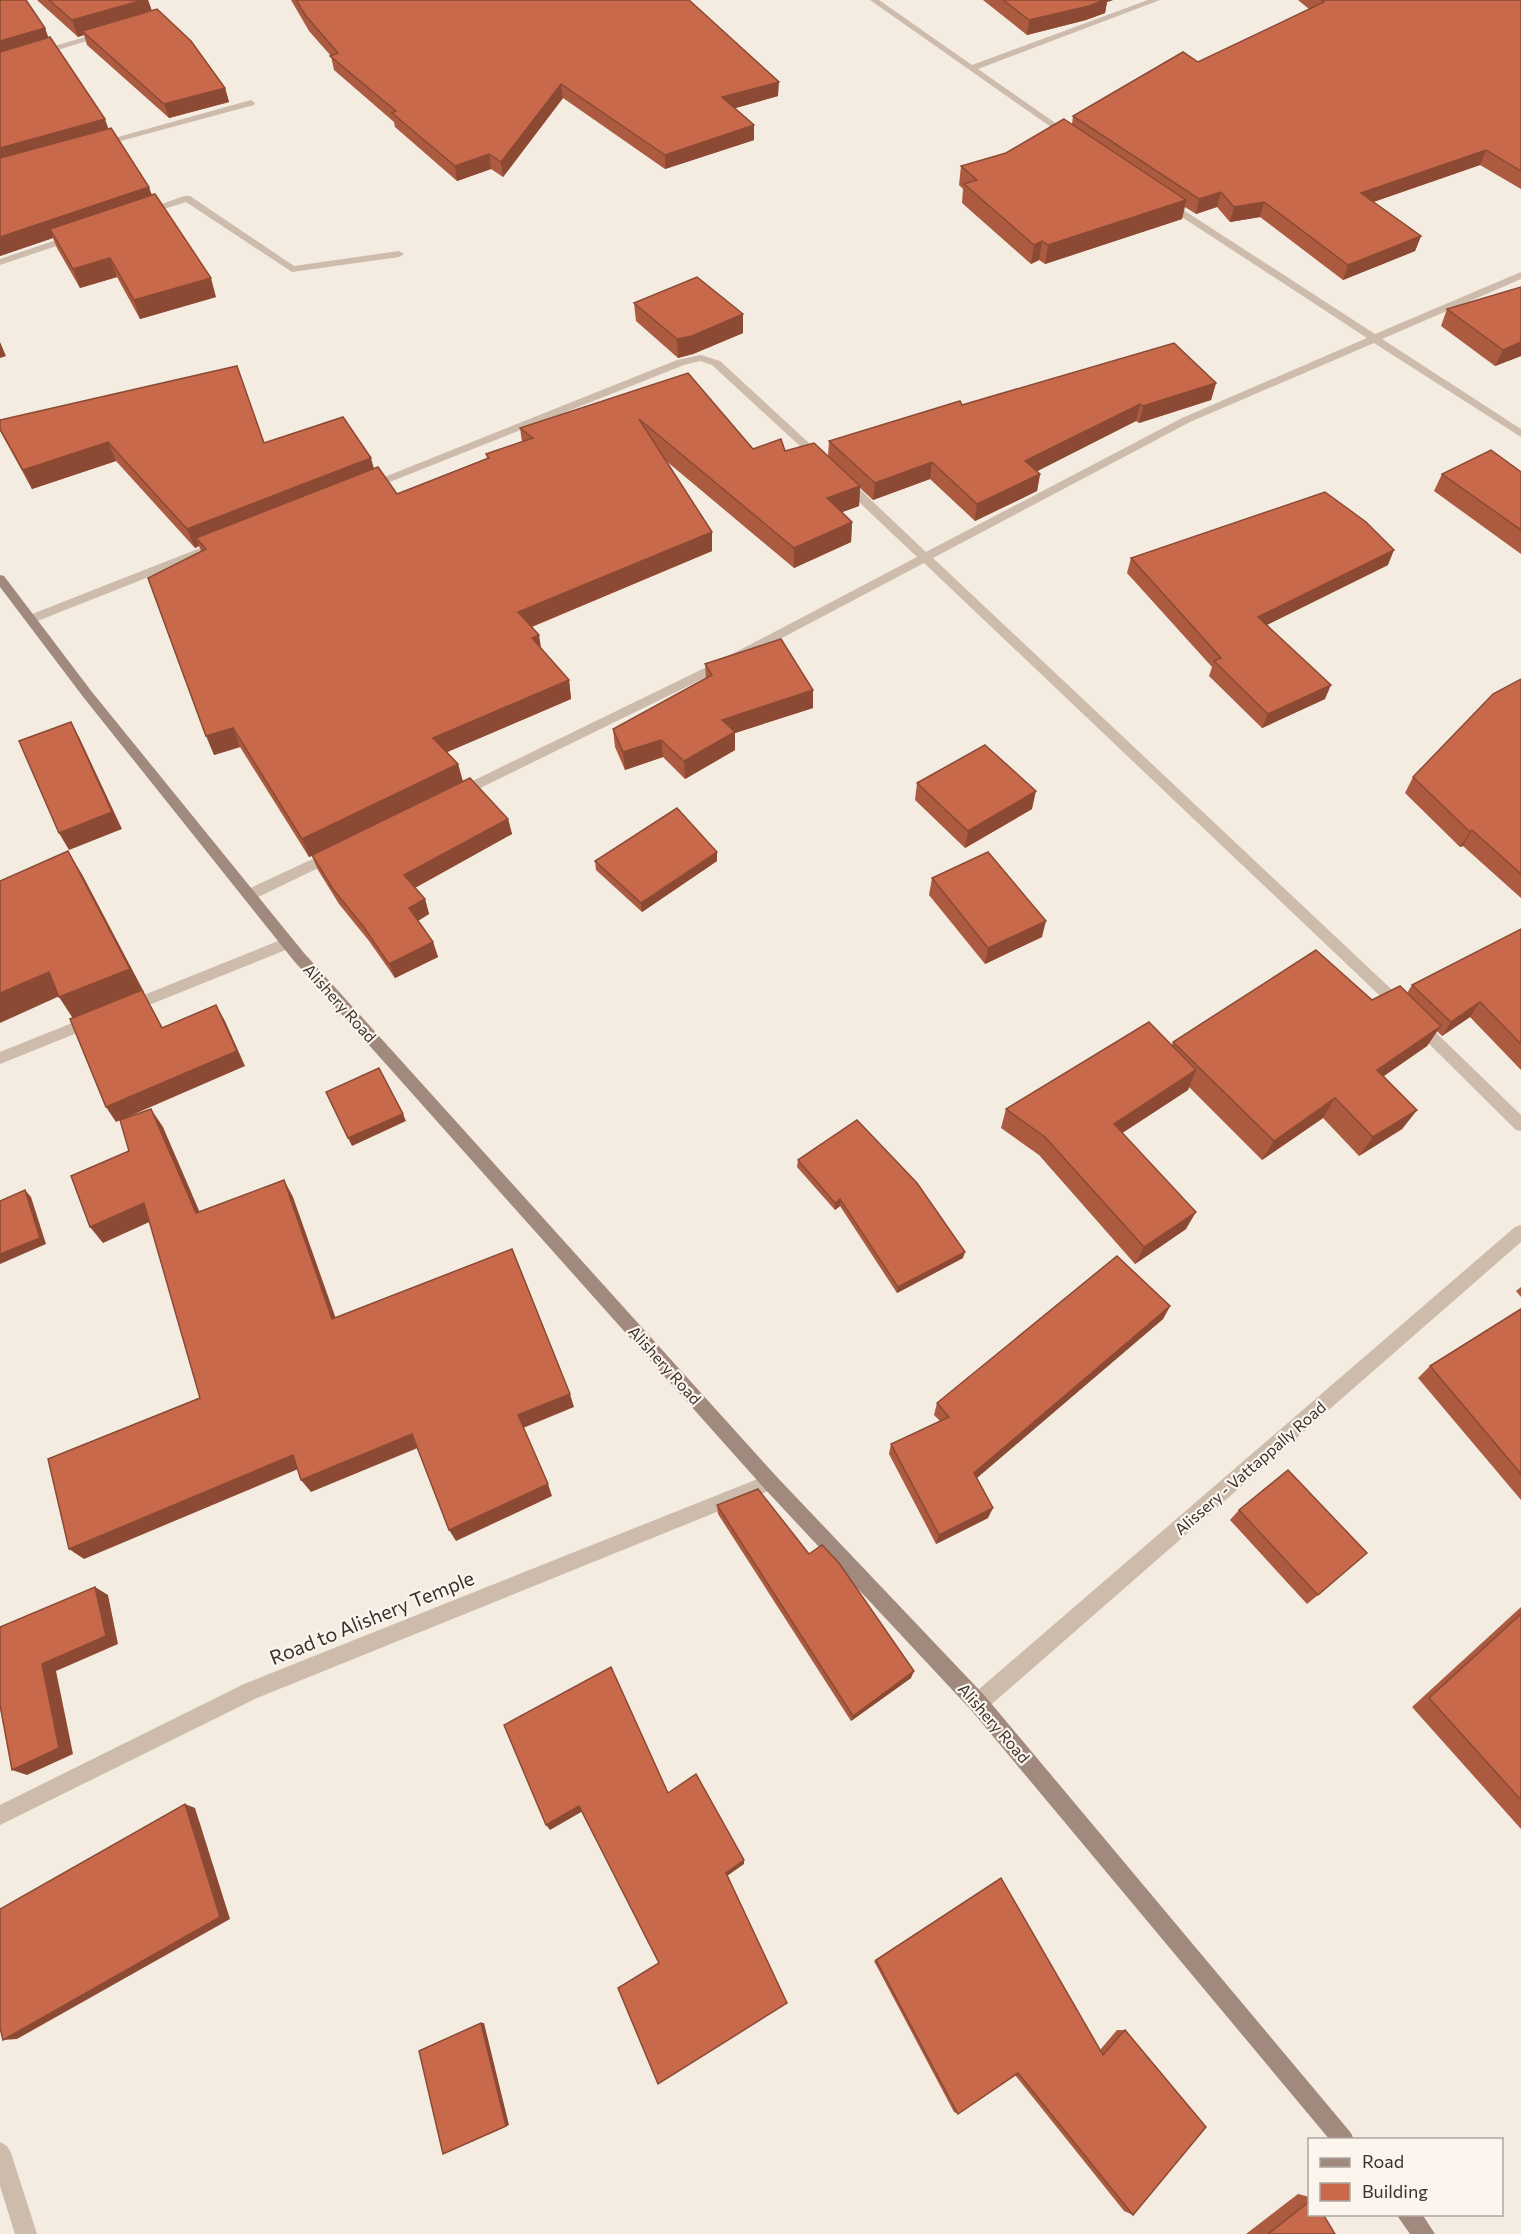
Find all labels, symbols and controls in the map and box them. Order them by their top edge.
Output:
street label: Alishery Road [300,959,381,1046]
street label: Alishery Road [625,1321,706,1408]
street label: Alissery - Vattappally Road [1170,1397,1329,1538]
street label: Road to Alishery Temple [266,1565,477,1669]
street label: Alishery Road [955,1679,1034,1766]
legend [1308,2138,1503,2216]
text: Road [1362,2150,1404,2172]
text: Building [1362,2180,1428,2202]

